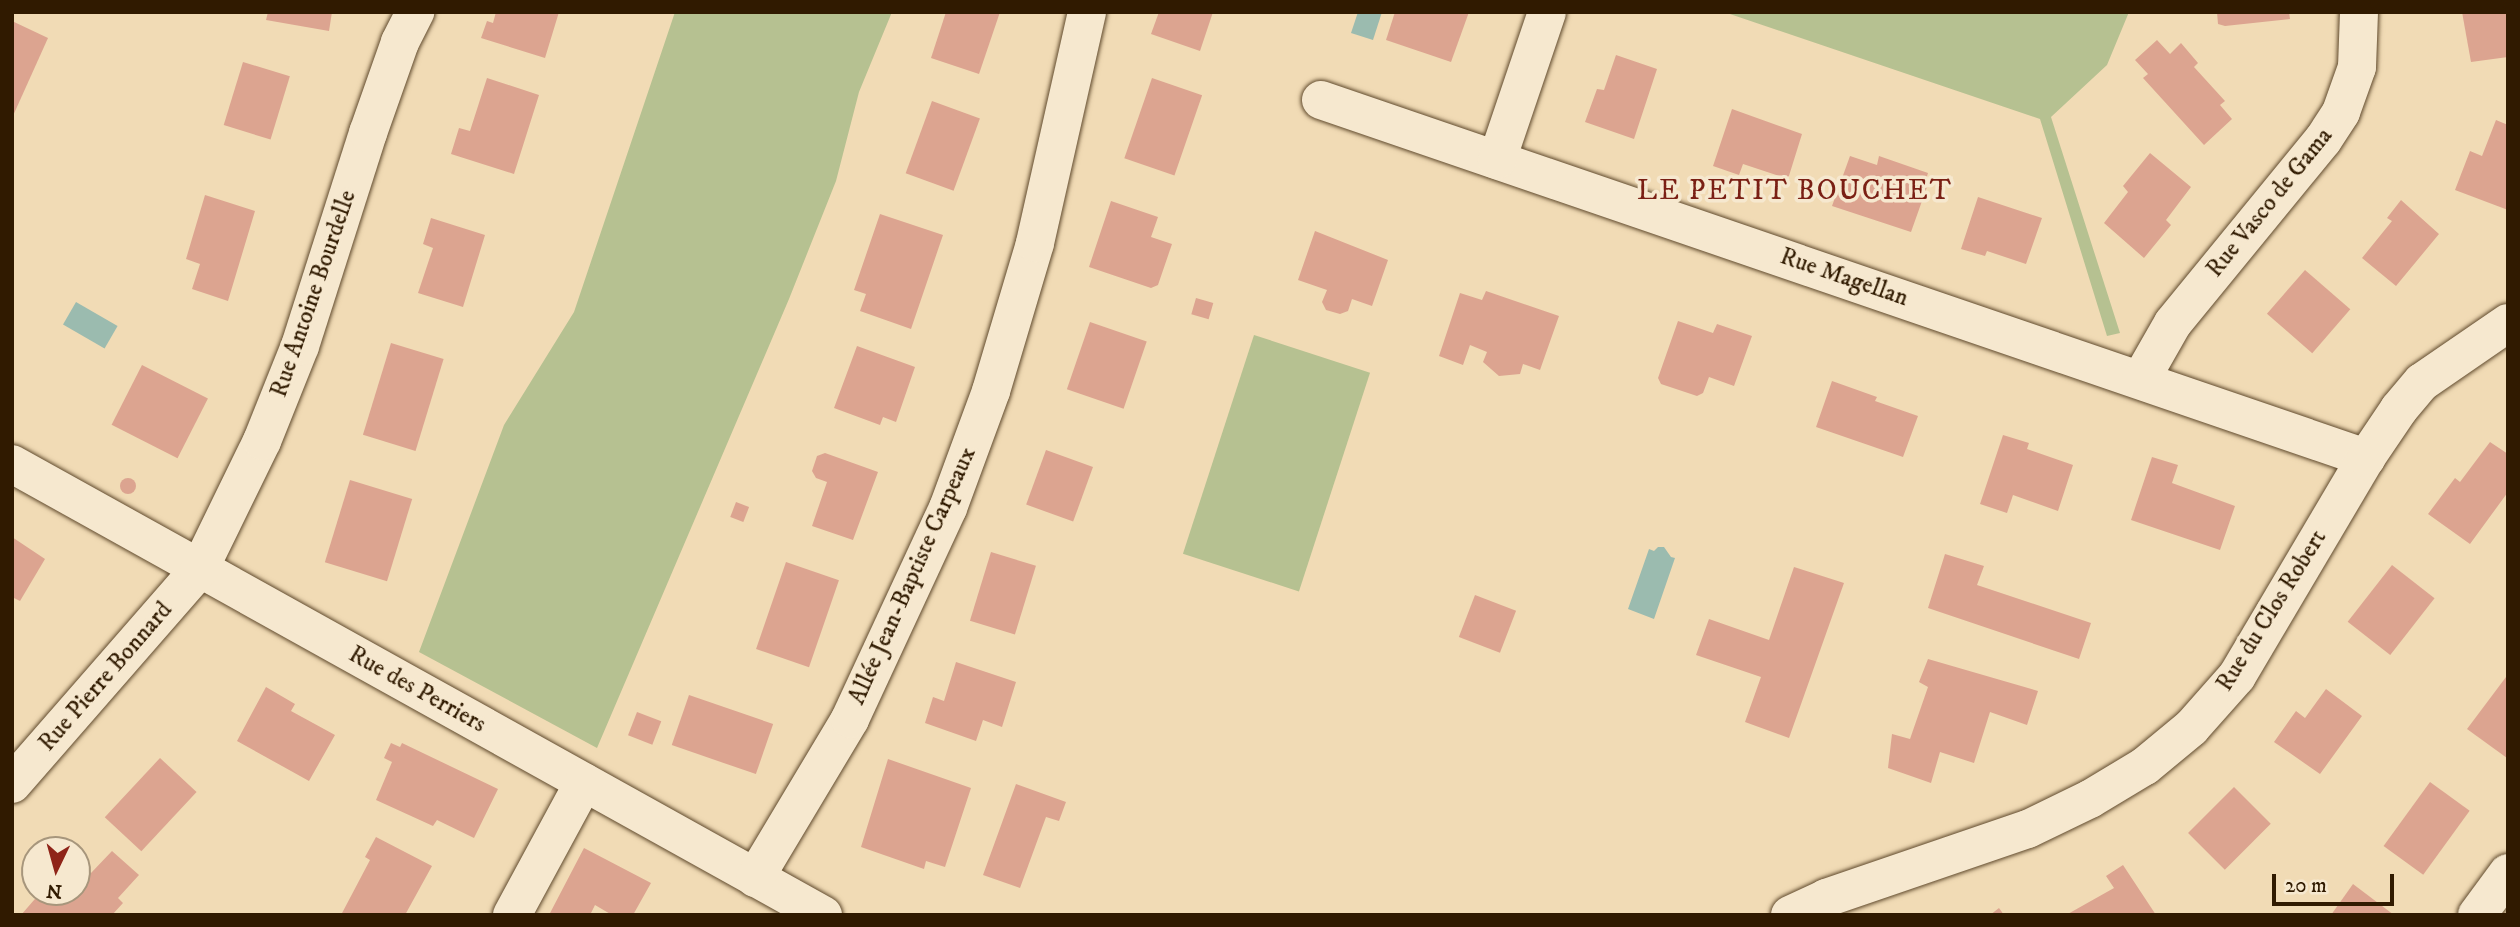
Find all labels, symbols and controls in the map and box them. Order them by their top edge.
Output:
street label: Rue Vasco de Gama [2201,122,2339,284]
district label: LE PETIT BOUCHET [1639,174,1951,208]
street label: Rue Antoine Bourdelle [265,187,363,401]
street label: Rue Magellan [1776,243,1912,313]
street label: Allée Jean-Baptiste Carpeaux [843,443,983,709]
street label: Rue du Clos Robert [2211,525,2333,697]
street label: Rue Pierre Bonnard [33,596,179,758]
street label: Rue des Perriers [343,641,491,739]
north arrow [21,836,91,906]
scale bar [2275,860,2398,904]
text: 20 m [2285,873,2327,899]
text: N [46,878,63,903]

